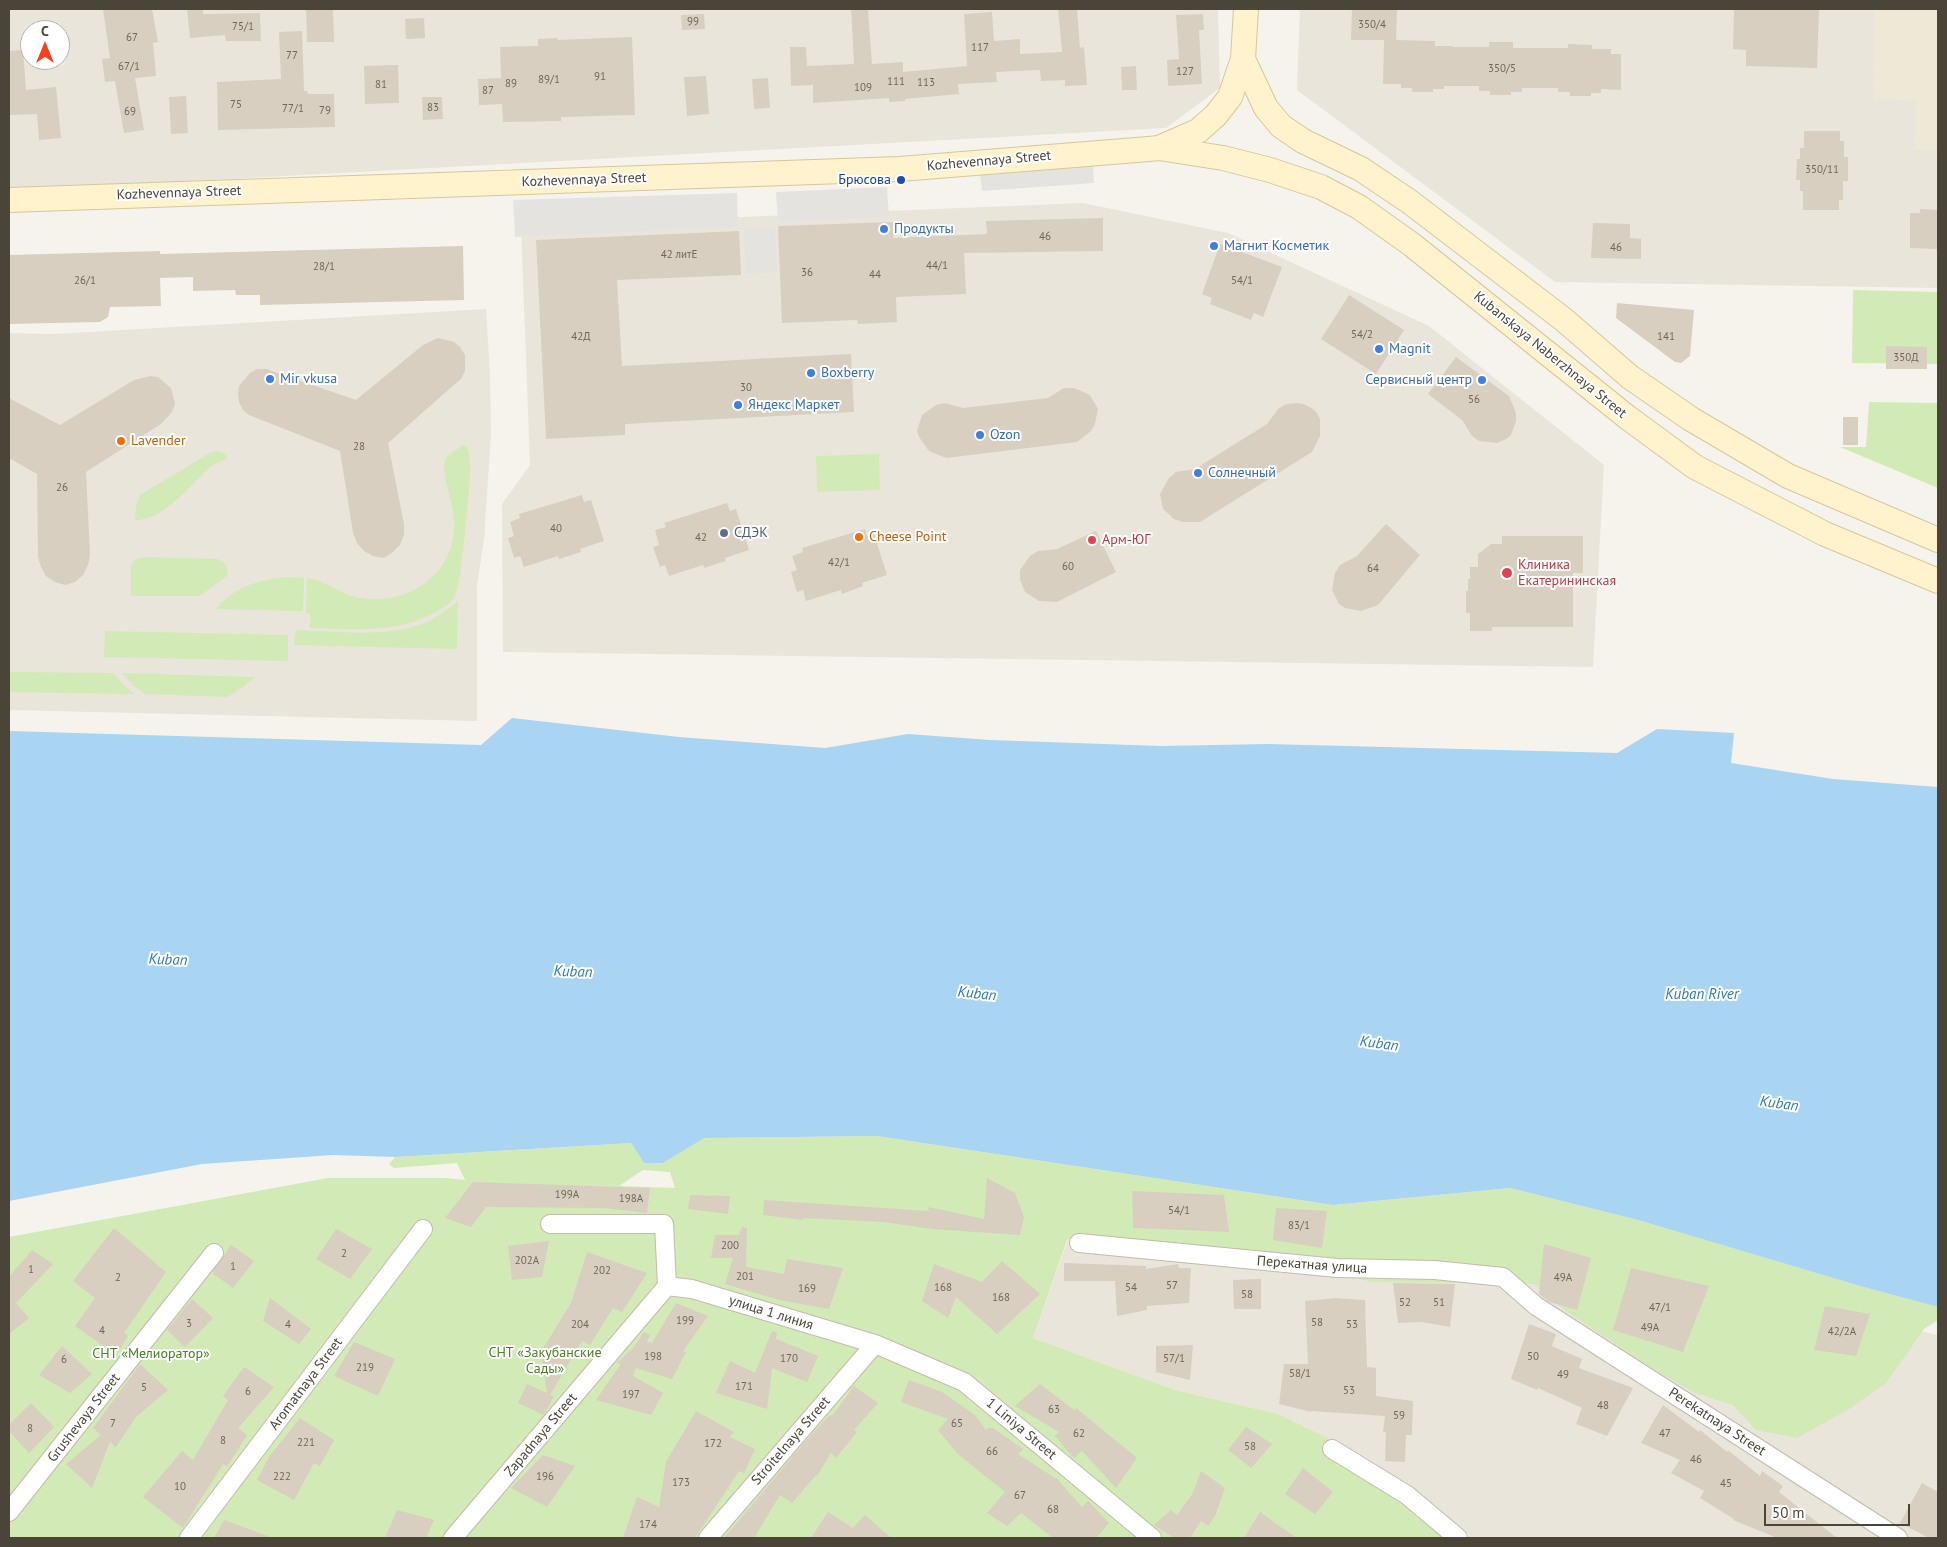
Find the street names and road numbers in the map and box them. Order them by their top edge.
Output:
street label: Kozhevennaya Street [926,147,1052,175]
street label: Kozhevennaya Street [521,169,647,191]
street label: Kozhevennaya Street [116,182,242,204]
street label: Kubanskaya Naberzhnaya Street [1470,288,1630,422]
street label: Перекатная улица [1256,1253,1368,1277]
street label: улица 1 линия [727,1292,815,1334]
street label: Aromatnaya Street [266,1335,346,1433]
street label: Grushevaya Street [44,1370,124,1466]
street label: Perekatnaya Street [1665,1384,1769,1460]
street label: Zapadnaya Street [501,1390,581,1480]
street label: Stroitelnaya Street [748,1393,834,1489]
street label: 1 Liniya Street [982,1395,1060,1463]

